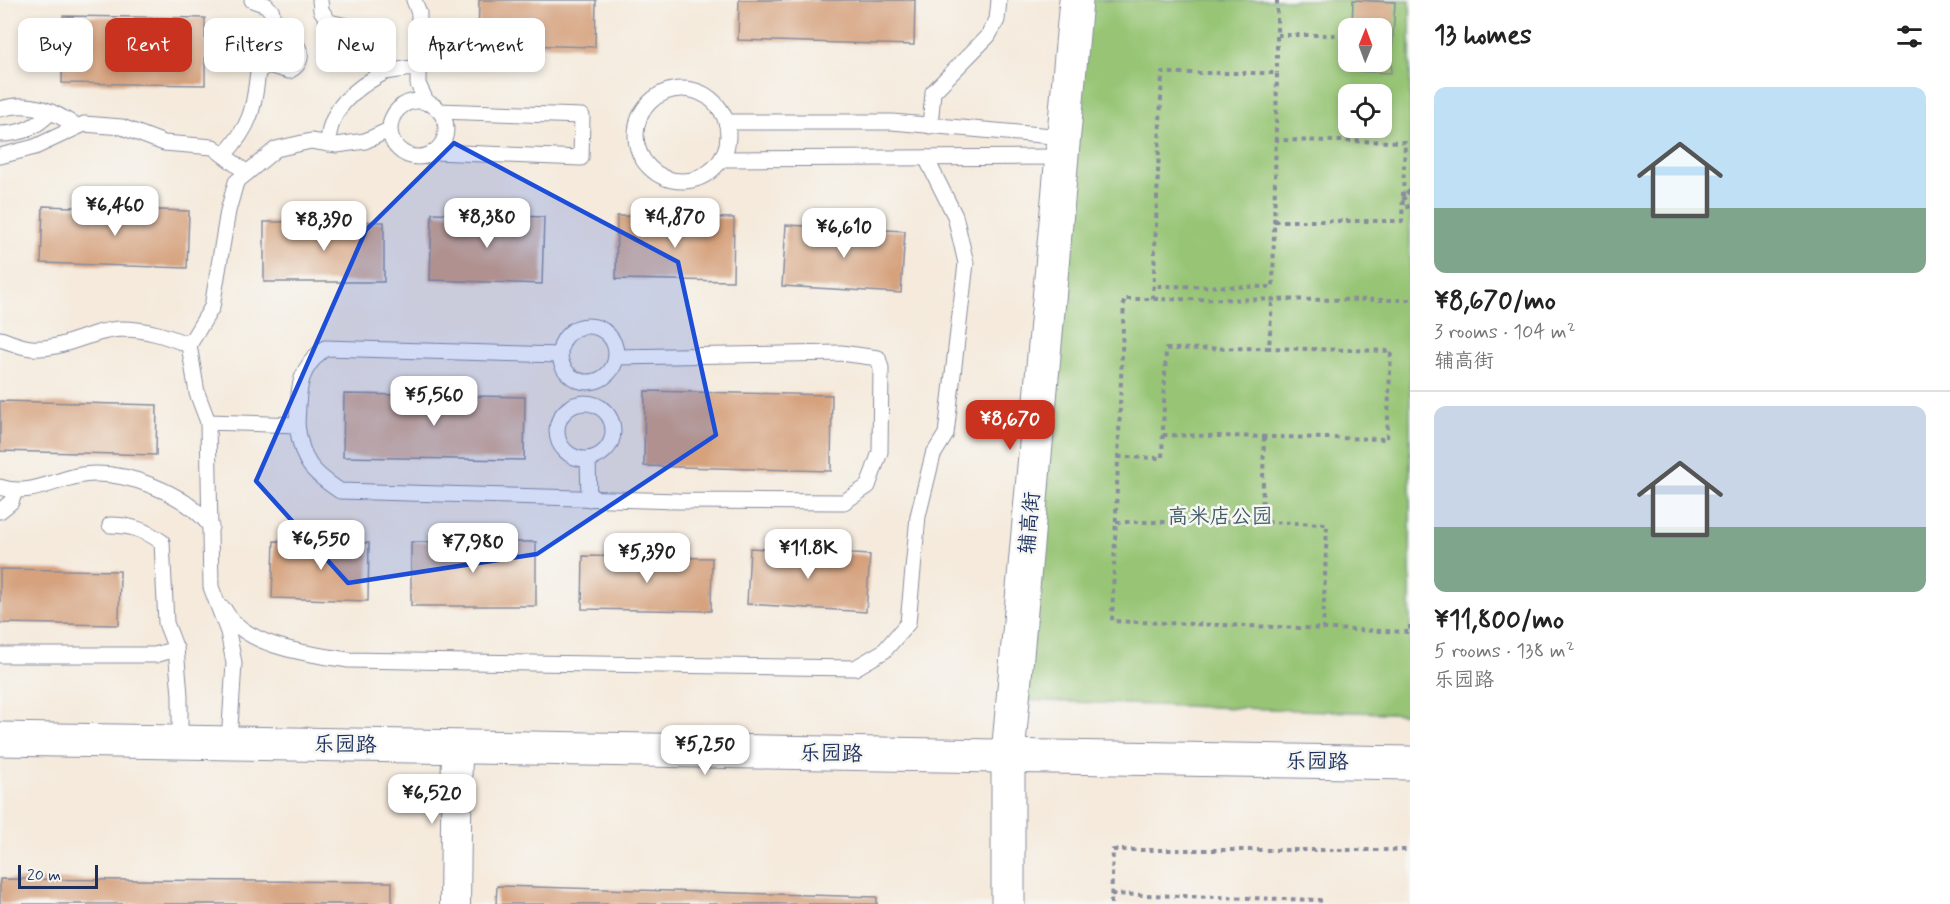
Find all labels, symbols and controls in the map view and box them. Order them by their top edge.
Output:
chip: Buy [18,18,93,72]
chip: Rent [105,18,192,72]
chip: Filters [204,18,304,72]
chip: New [316,18,396,72]
chip: Apartment [408,18,545,72]
north arrow [1338,18,1392,72]
map controls [1338,18,1392,138]
text: 13 homes [1434,19,1532,53]
icon: filters [1893,20,1926,53]
button: locate [1338,84,1392,138]
icon: home [1626,126,1734,234]
pin: ¥6,460 [66,186,164,237]
text: ¥6,460 [86,192,144,219]
pin: ¥8,380 [438,198,536,249]
pin: ¥4,870 [626,198,724,249]
pin: ¥8,390 [275,201,373,252]
text: ¥8,380 [458,204,516,231]
text: ¥4,870 [645,204,705,231]
text: ¥8,390 [295,207,353,234]
pin: ¥6,610 [795,208,893,259]
text: ¥6,610 [816,214,872,241]
text: ¥8,670/mo [1434,285,1556,319]
text: 3 rooms · 104 m² [1434,319,1576,346]
text: 辅高街 [1434,348,1494,375]
pin: ¥5,560 [385,376,483,427]
text: ¥5,560 [404,382,464,409]
pin: ¥8,670 [961,400,1059,451]
text: ¥8,670 [980,406,1040,433]
icon: home [1626,445,1734,553]
street label: 辅高街 [1013,490,1047,556]
park label: 高米店公园 [1168,503,1273,531]
pin: ¥6,550 [272,520,370,571]
pin: ¥7,980 [424,523,522,574]
text: ¥6,550 [291,526,351,553]
text: ¥7,980 [442,529,504,556]
pin: ¥11.8K [759,529,857,580]
pin: ¥5,390 [598,533,696,584]
text: ¥11.8K [779,535,837,562]
text: ¥5,390 [618,539,676,566]
text: ¥11,800/mo [1434,604,1564,638]
text: 5 rooms · 138 m² [1434,638,1575,665]
text: 乐园路 [1434,667,1494,694]
pin: ¥5,250 [656,725,754,776]
street label: 乐园路 [313,730,377,760]
text: ¥5,250 [675,731,735,758]
street label: 乐园路 [799,739,863,769]
street label: 乐园路 [1285,747,1349,777]
pin: ¥6,520 [383,774,481,825]
text: ¥6,520 [402,780,462,807]
scale bar [18,862,98,890]
text: 20 m [27,865,61,886]

